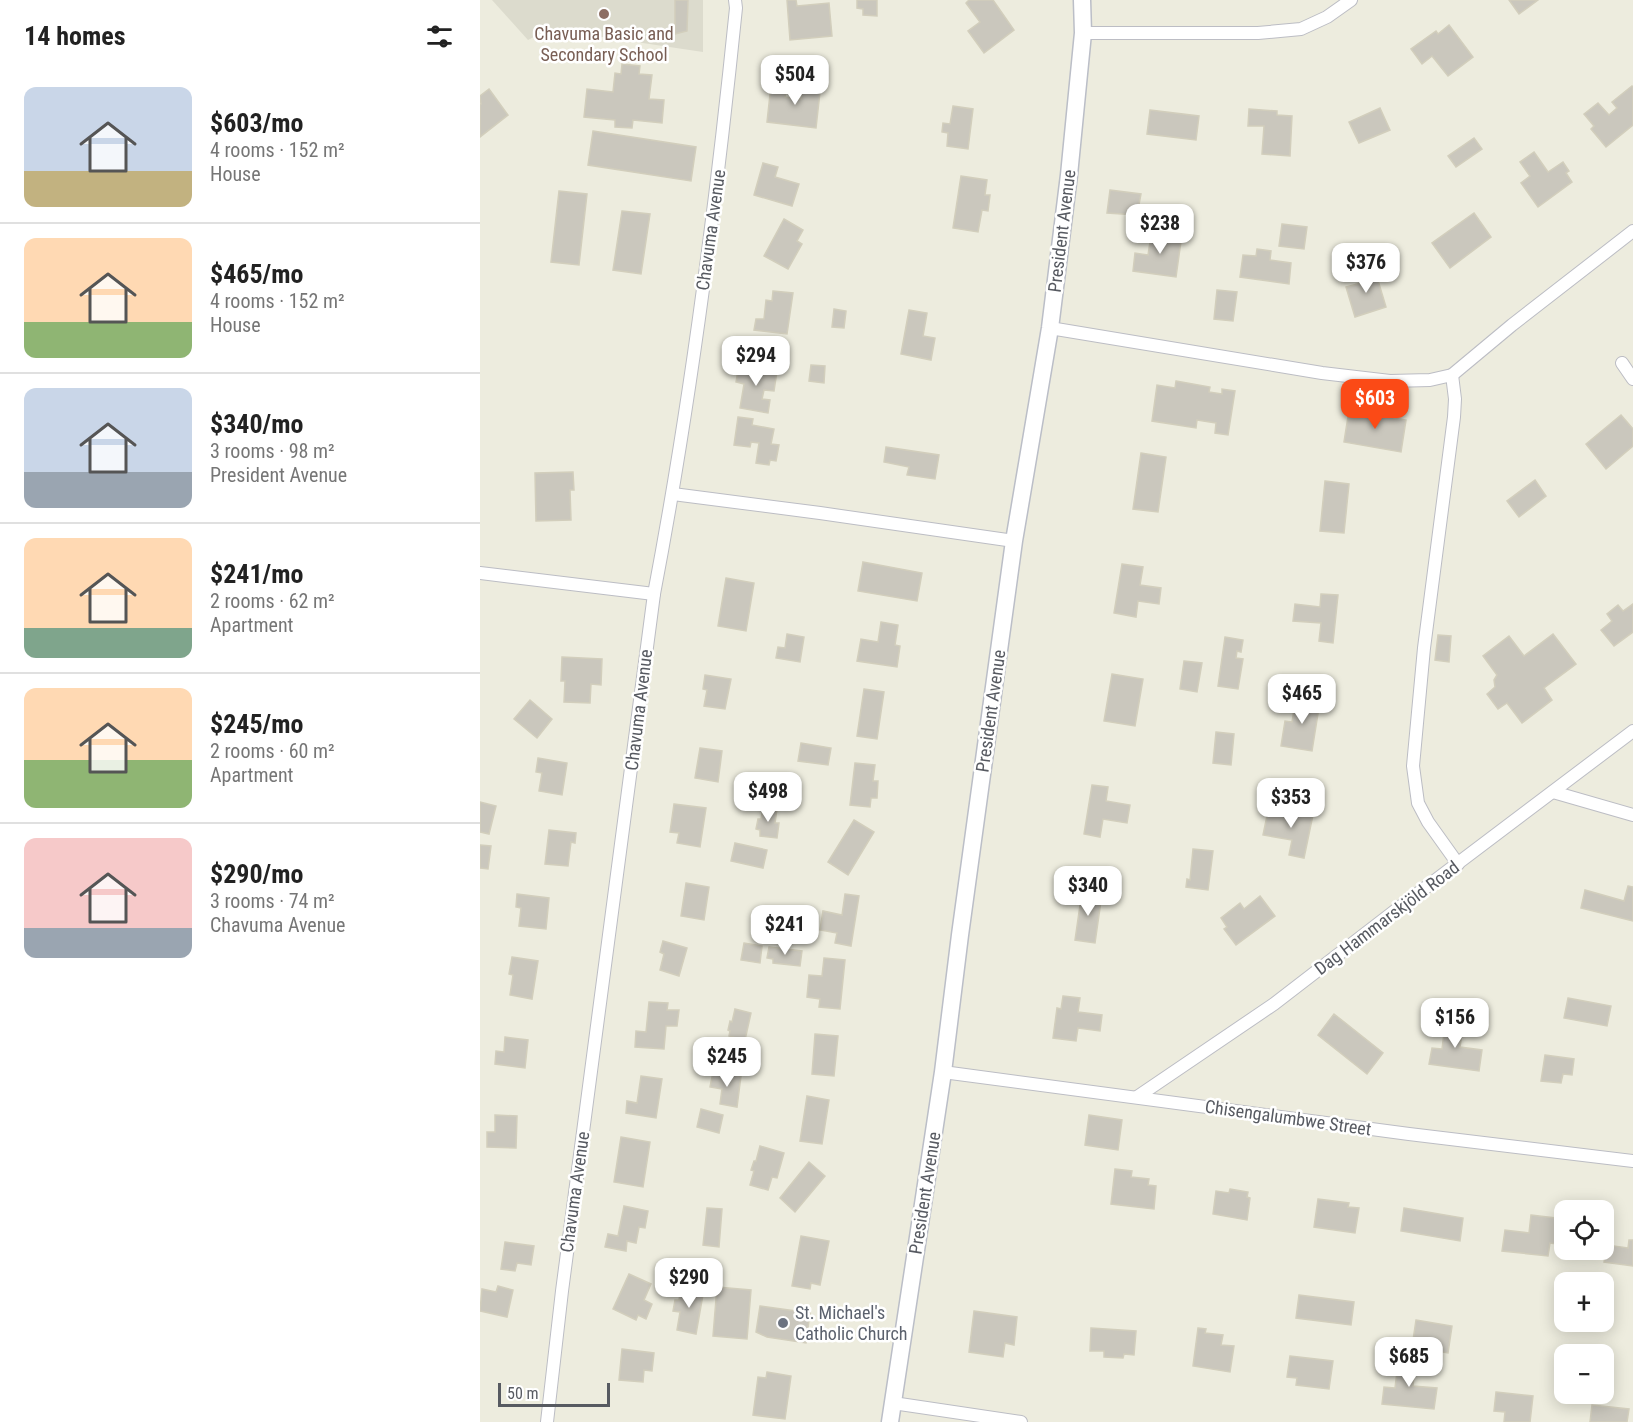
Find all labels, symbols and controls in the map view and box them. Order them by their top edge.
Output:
marker: Chavuma Basic and Secondary School [597,7,611,21]
icon: filters [423,20,456,53]
text: 14 homes [24,21,126,51]
place label: Chavuma Basic and Secondary School [534,23,674,65]
pin: $504 [759,55,831,106]
text: $504 [775,62,815,86]
text: $603/mo [210,108,303,138]
icon: home [72,111,144,183]
text: 4 rooms · 152 m² [210,138,345,162]
text: House [210,162,261,186]
street label: Chavuma Avenue [692,168,729,292]
street label: President Avenue [1044,168,1079,293]
pin: $238 [1124,204,1196,255]
text: $238 [1140,211,1180,235]
pin: $376 [1330,243,1402,294]
text: $376 [1346,250,1386,274]
text: $465/mo [210,259,303,289]
icon: home [72,262,144,334]
text: 4 rooms · 152 m² [210,289,345,313]
text: House [210,313,261,337]
pin: $294 [720,336,792,387]
text: $294 [736,343,776,367]
pin: $603 [1339,379,1411,430]
text: $603 [1355,386,1395,410]
text: $340/mo [210,409,303,439]
icon: home [72,412,144,484]
text: 3 rooms · 98 m² [210,439,335,463]
text: President Avenue [210,463,347,487]
text: $241/mo [210,559,303,589]
icon: home [72,562,144,634]
text: 2 rooms · 62 m² [210,589,335,613]
text: Apartment [210,613,294,637]
street label: Chavuma Avenue [621,648,656,772]
street label: President Avenue [972,648,1009,774]
pin: $465 [1266,674,1338,725]
text: $465 [1282,681,1322,705]
text: $245/mo [210,709,303,739]
icon: home [72,712,144,784]
text: 2 rooms · 60 m² [210,739,335,763]
text: Apartment [210,763,294,787]
pin: $498 [732,772,804,823]
pin: $353 [1255,778,1327,829]
text: $498 [748,779,788,803]
text: $353 [1271,785,1311,809]
street label: Dag Hammarskjöld Road [1310,856,1463,979]
text: $290/mo [210,859,303,889]
icon: home [72,862,144,934]
pin: $340 [1052,866,1124,917]
text: $340 [1068,873,1108,897]
text: 3 rooms · 74 m² [210,889,335,913]
pin: $241 [749,905,821,956]
text: $241 [765,912,805,936]
text: Chavuma Avenue [210,913,345,937]
pin: $156 [1419,998,1491,1049]
text: $156 [1435,1005,1475,1029]
pin: $245 [691,1037,763,1088]
text: $245 [707,1044,747,1068]
street label: Chisengalumbwe Street [1204,1095,1373,1140]
street label: Chavuma Avenue [556,1130,593,1254]
street label: President Avenue [904,1130,945,1256]
map controls [1554,1200,1614,1404]
button: locate [1554,1200,1614,1260]
pin: $290 [653,1258,725,1309]
text: $290 [669,1265,709,1289]
button: + [1554,1272,1614,1332]
place label: St. Michael's Catholic Church [795,1302,908,1344]
marker: St. Michael's Catholic Church [776,1316,790,1330]
pin: $685 [1373,1337,1445,1388]
text: $685 [1389,1344,1429,1368]
button: − [1554,1344,1614,1404]
scale bar [498,1380,610,1408]
text: 50 m [507,1384,539,1403]

